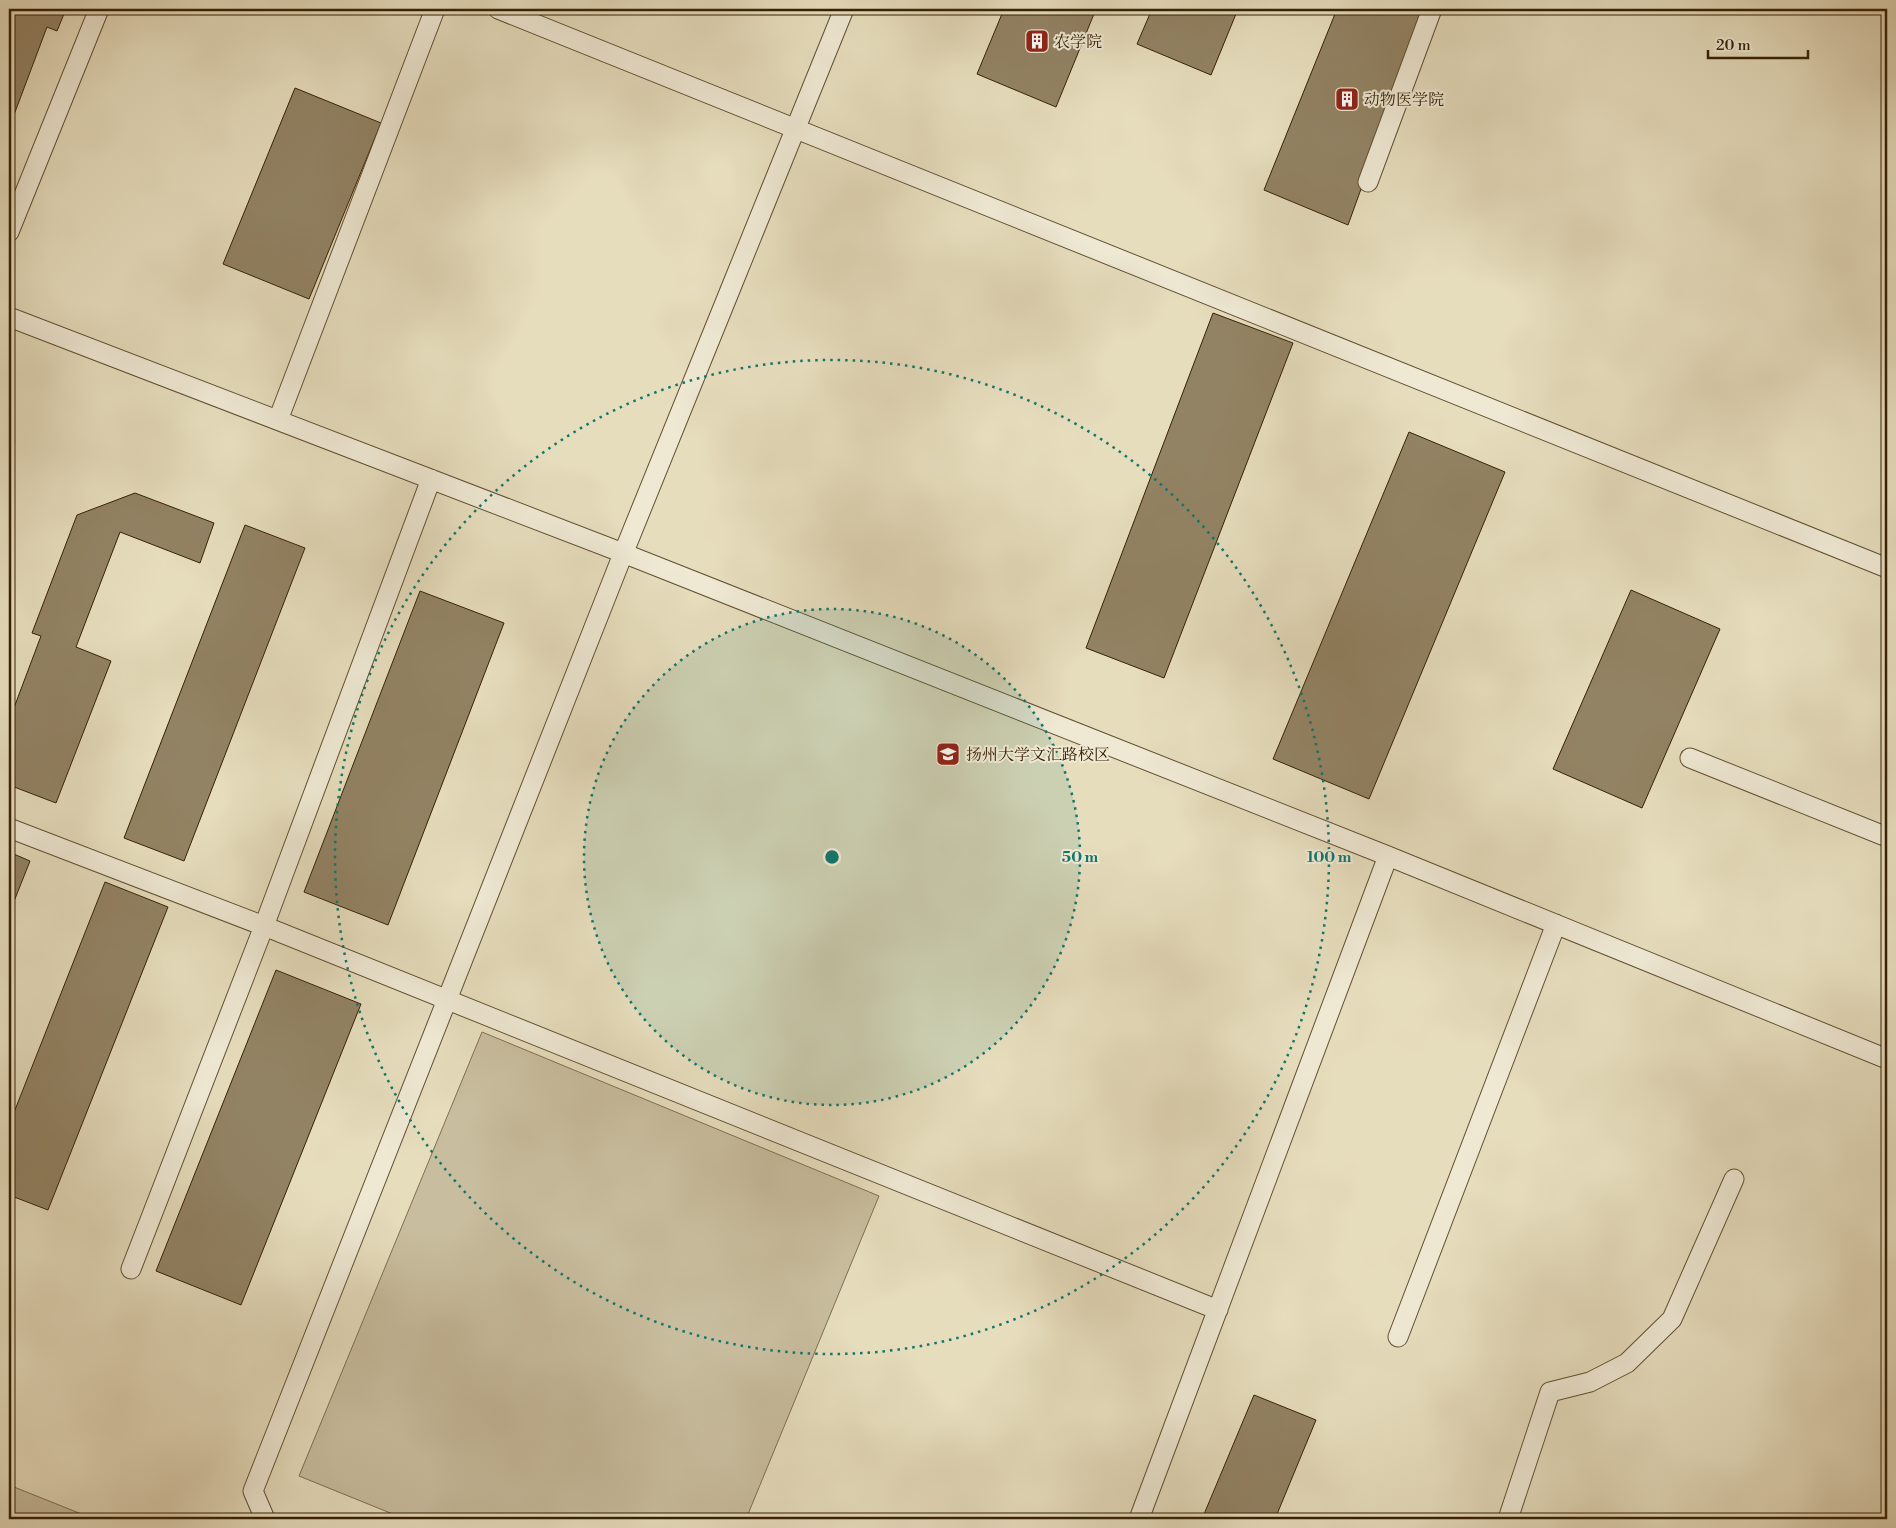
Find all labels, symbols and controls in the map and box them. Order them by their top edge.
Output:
building icon: 农学院 [1024,28,1050,54]
scale bar [1708,28,1808,60]
place label: 农学院 [1054,32,1102,52]
text: 20 m [1716,36,1751,55]
building icon: 动物医学院 [1334,86,1360,112]
place label: 动物医学院 [1364,90,1444,110]
school or university icon: 扬州大学文汇路校区 [935,741,961,767]
place label: 扬州大学文汇路校区 [966,745,1110,765]
centre of rings [823,848,841,866]
text: 50 m [1062,848,1098,867]
text: 100 m [1307,848,1352,867]

